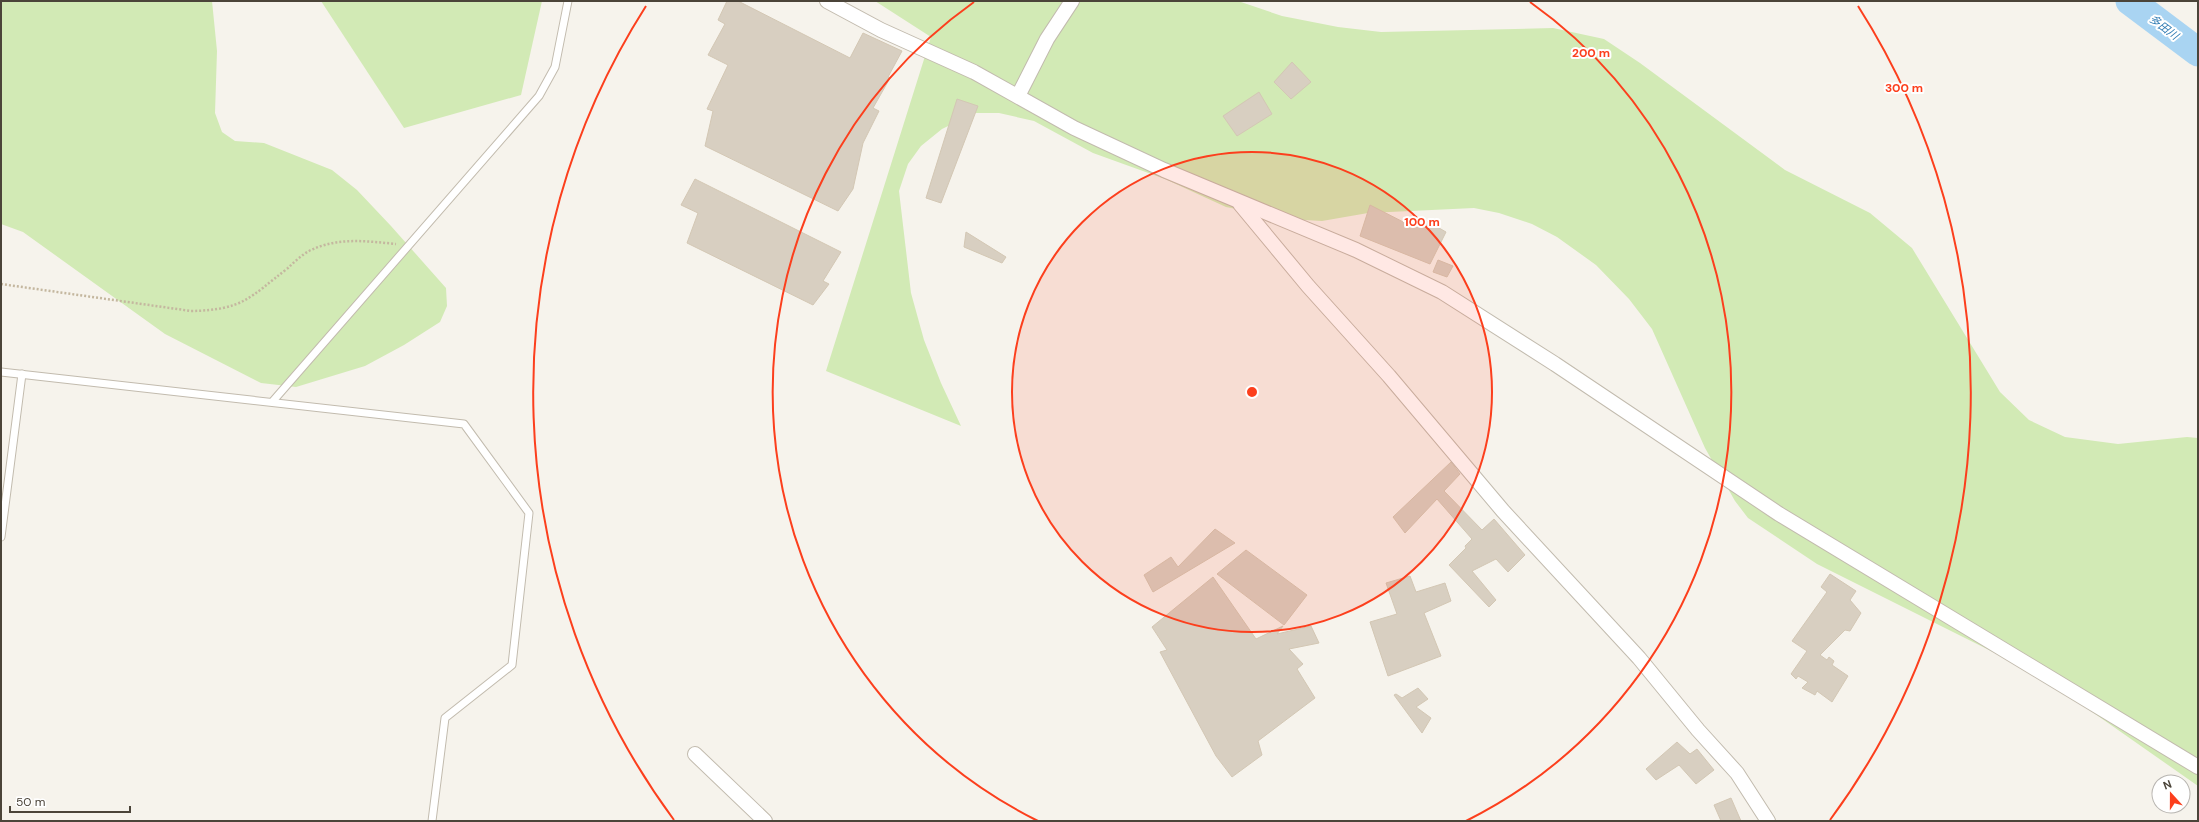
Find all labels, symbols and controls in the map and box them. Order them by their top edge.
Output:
water label: 多田川 [2147,11,2182,43]
text: 200 m [1572,45,1610,61]
text: 300 m [1885,80,1923,96]
text: 100 m [1404,214,1440,230]
centre of rings [1245,385,1259,399]
north arrow [2151,774,2191,814]
text: N [2161,777,2174,793]
scale bar [10,788,130,814]
text: 50 m [16,794,45,810]

